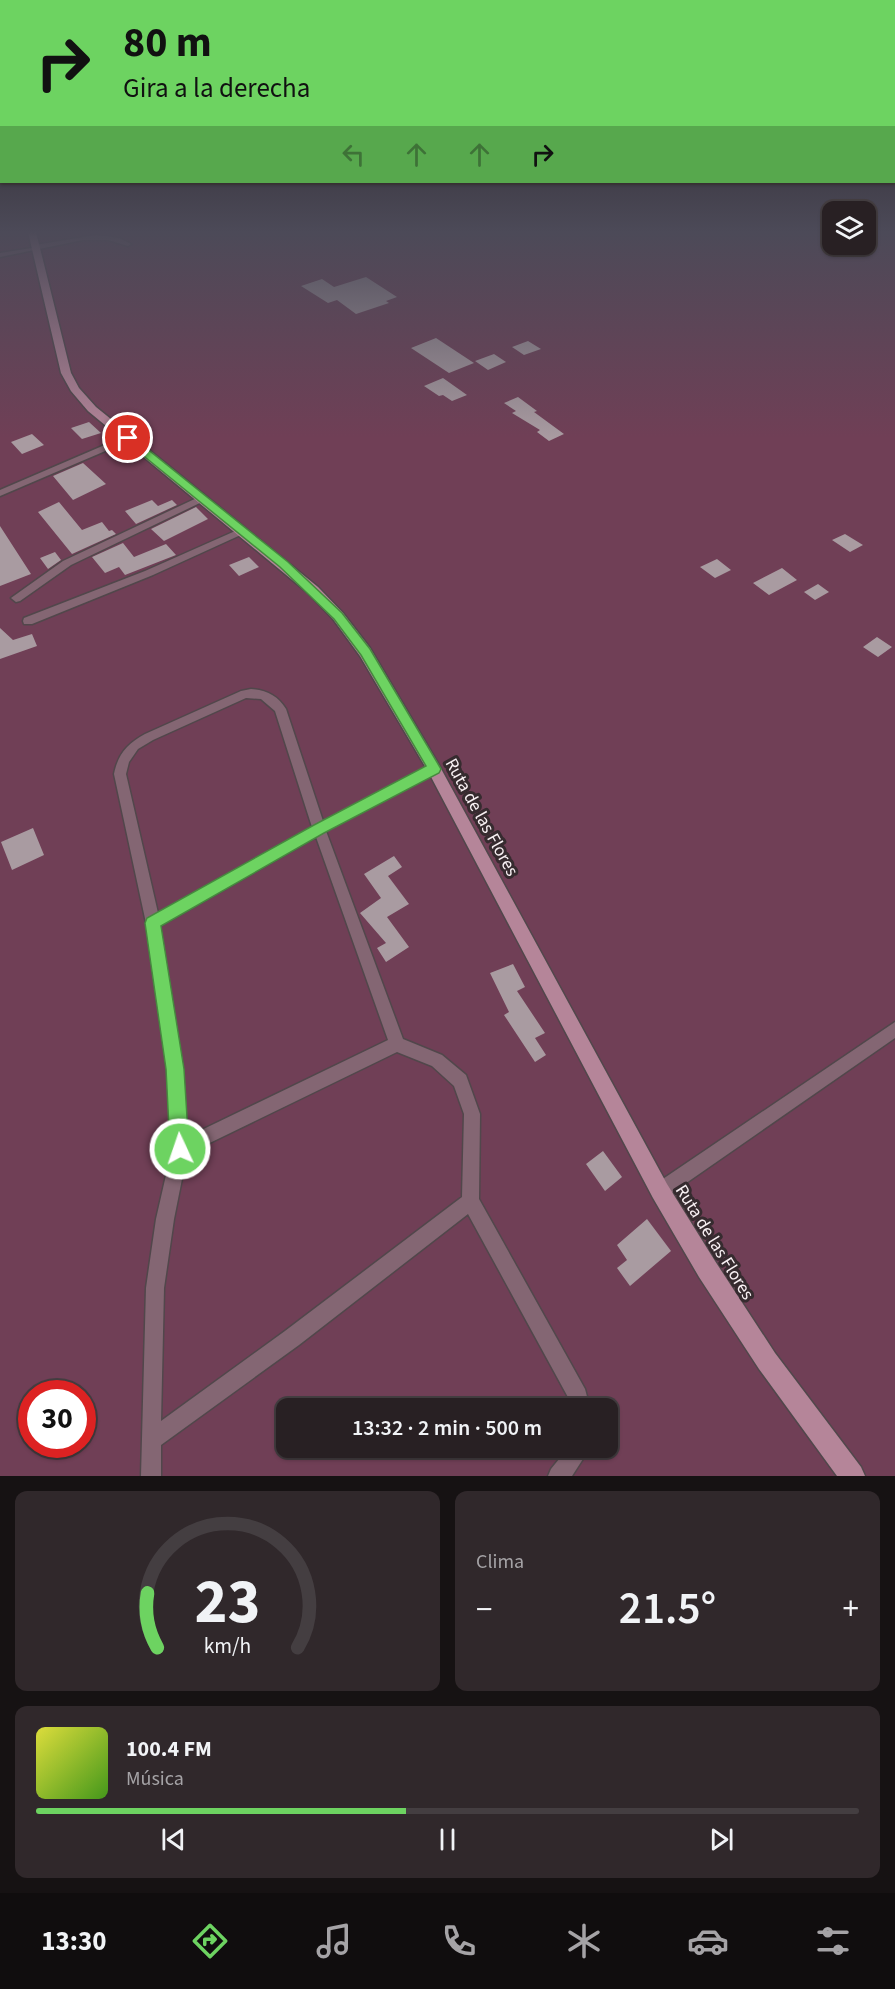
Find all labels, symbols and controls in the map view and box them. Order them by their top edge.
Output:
text: 80 m [123,13,212,73]
icon: right [24,24,102,102]
text: Gira a la derecha [123,69,310,108]
icon: left [337,138,370,171]
icon: ahead [400,138,433,171]
icon: ahead [463,138,496,171]
icon: right [526,138,559,171]
map controls [822,201,876,255]
button: layers [822,201,876,255]
pin [102,412,153,463]
icon: arrive [111,421,144,454]
street label: Ruta de las Flores [439,754,524,881]
position arrow [148,1117,212,1181]
street label: Ruta de las Flores [669,1180,760,1305]
speed limit sign: 30 [18,1380,96,1458]
text: 13:32 · 2 min · 500 m [352,1412,542,1444]
text: Clima [476,1548,524,1576]
text: 23 [195,1558,260,1647]
text: 21.5° [619,1577,716,1641]
text: − [476,1586,492,1633]
text: + [843,1586,859,1633]
text: km/h [204,1631,251,1662]
text: 100.4 FM [126,1733,212,1765]
text: Música [126,1765,184,1793]
icon: previous [157,1823,190,1856]
icon: pause [431,1823,464,1856]
icon: next [705,1823,738,1856]
icon: directions [189,1920,231,1962]
icon: music [313,1920,355,1962]
icon: phone [438,1920,480,1962]
icon: climate [563,1920,605,1962]
icon: car [687,1920,729,1962]
icon: filters [812,1920,854,1962]
text: 13:30 [41,1922,106,1961]

